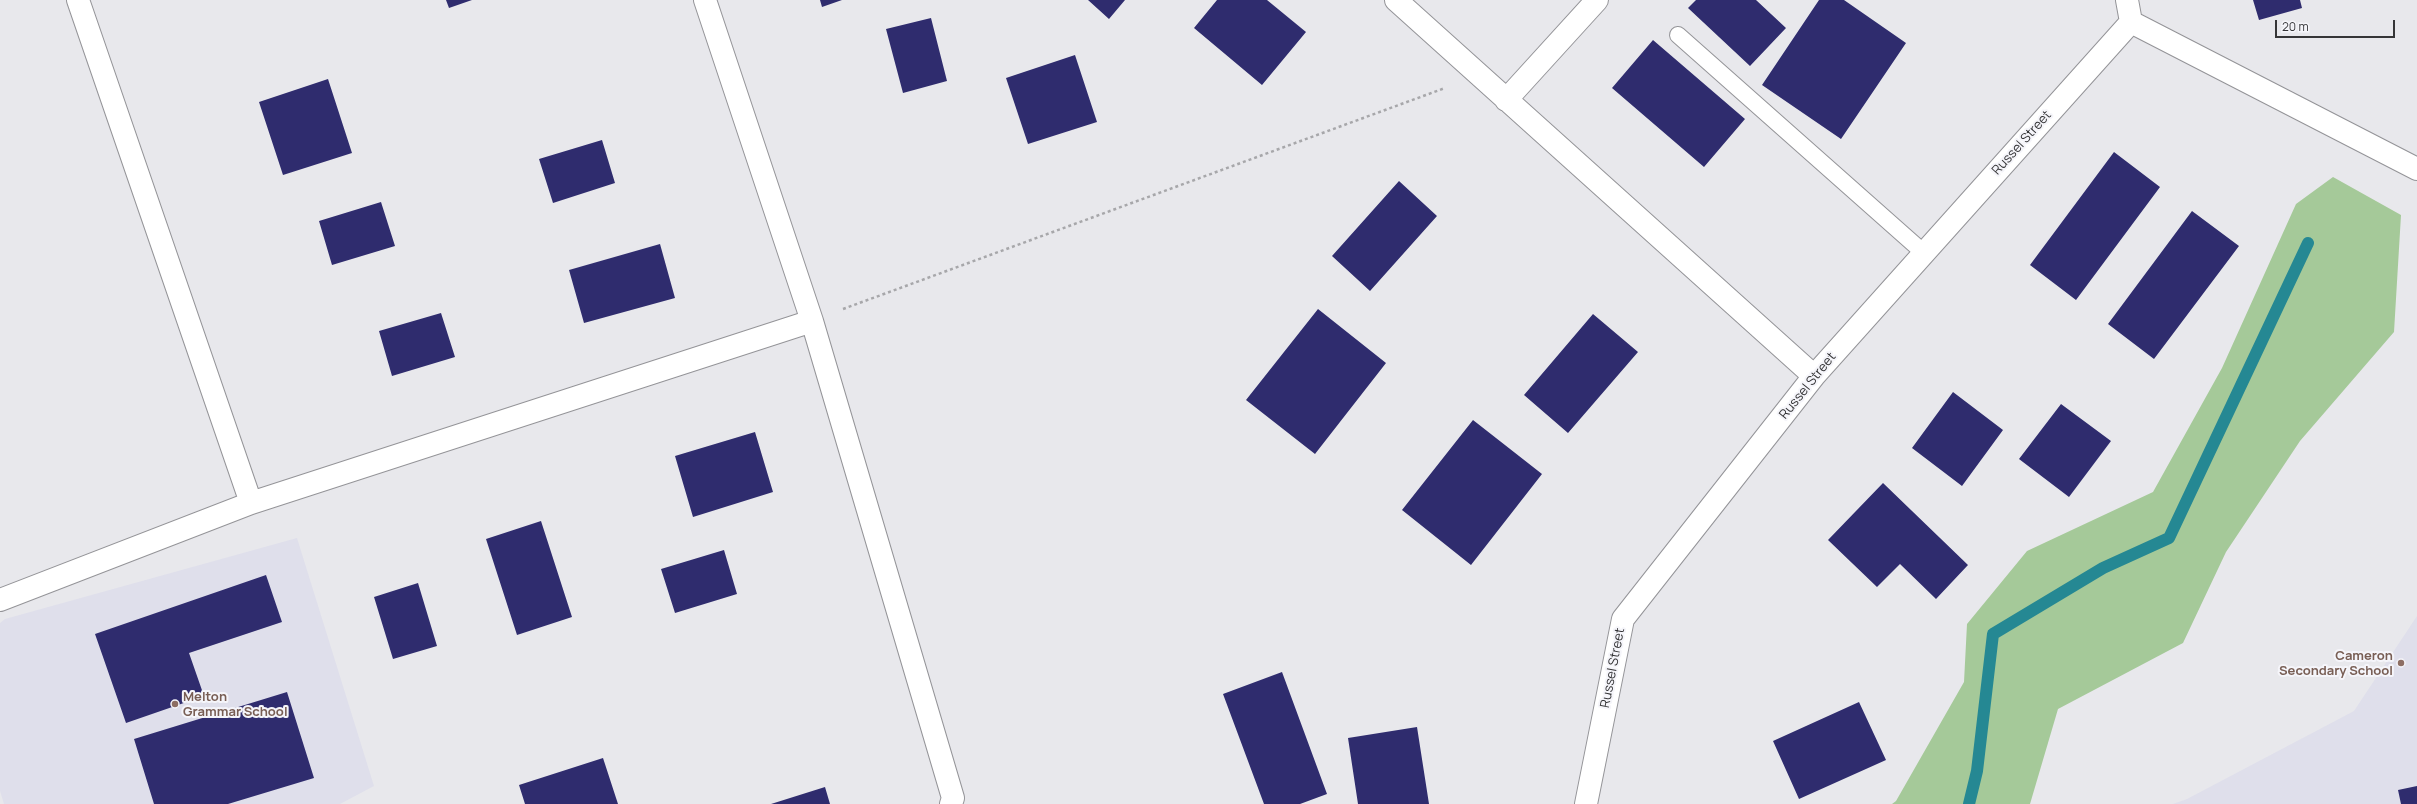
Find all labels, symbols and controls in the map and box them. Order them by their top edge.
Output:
scale bar [2277,12,2397,38]
text: 20 m [2282,18,2309,35]
street label: Russel Street [1989,108,2055,178]
street label: Russel Street [1776,350,1840,422]
street label: Russel Street [1598,627,1628,709]
place label: Cameron Secondary School [2279,648,2393,679]
marker: Cameron Secondary School [2396,658,2406,668]
place label: Melton Grammar School [183,689,288,720]
marker: Melton Grammar School [170,699,180,709]

